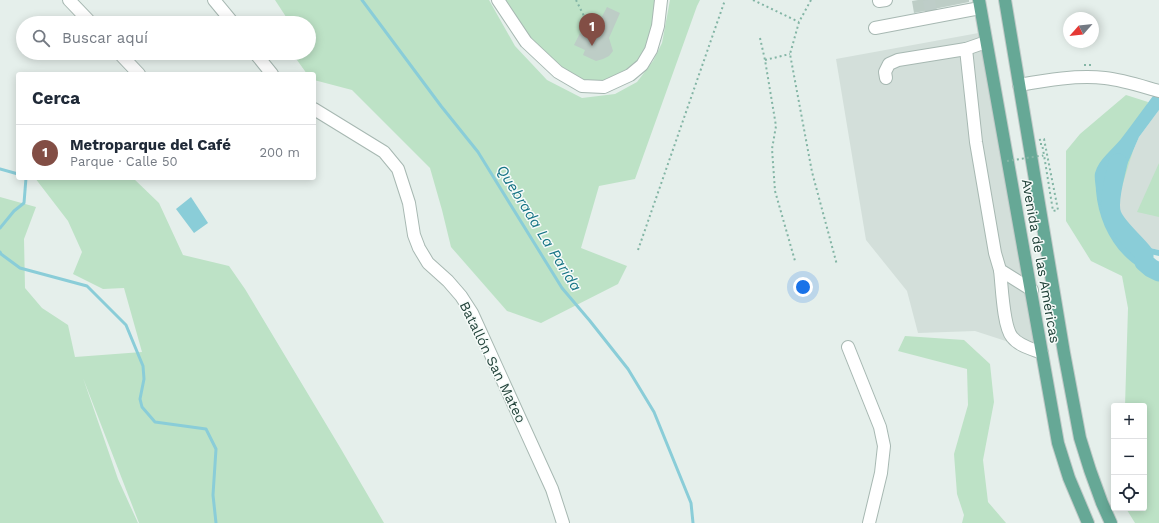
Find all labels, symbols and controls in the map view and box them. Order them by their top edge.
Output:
north arrow [1063,12,1099,48]
pin: 1 [579,13,605,46]
search box [16,16,316,60]
icon: search [30,27,52,49]
text: Buscar aquí [62,29,148,47]
text: Cerca [32,88,80,108]
text: Metroparque del Café [70,136,231,154]
text: 1 [42,145,48,160]
text: 200 m [259,145,300,160]
text: Parque · Calle 50 [70,154,178,169]
water label: Quebrada La Parida [493,162,585,294]
street label: Avenida de las Américas [1019,178,1063,344]
your location [793,277,813,297]
street label: Batallón San Mateo [457,299,529,425]
map controls [1111,403,1147,511]
button: + [1111,403,1147,439]
button: − [1111,439,1147,475]
button: locate [1111,475,1147,511]

